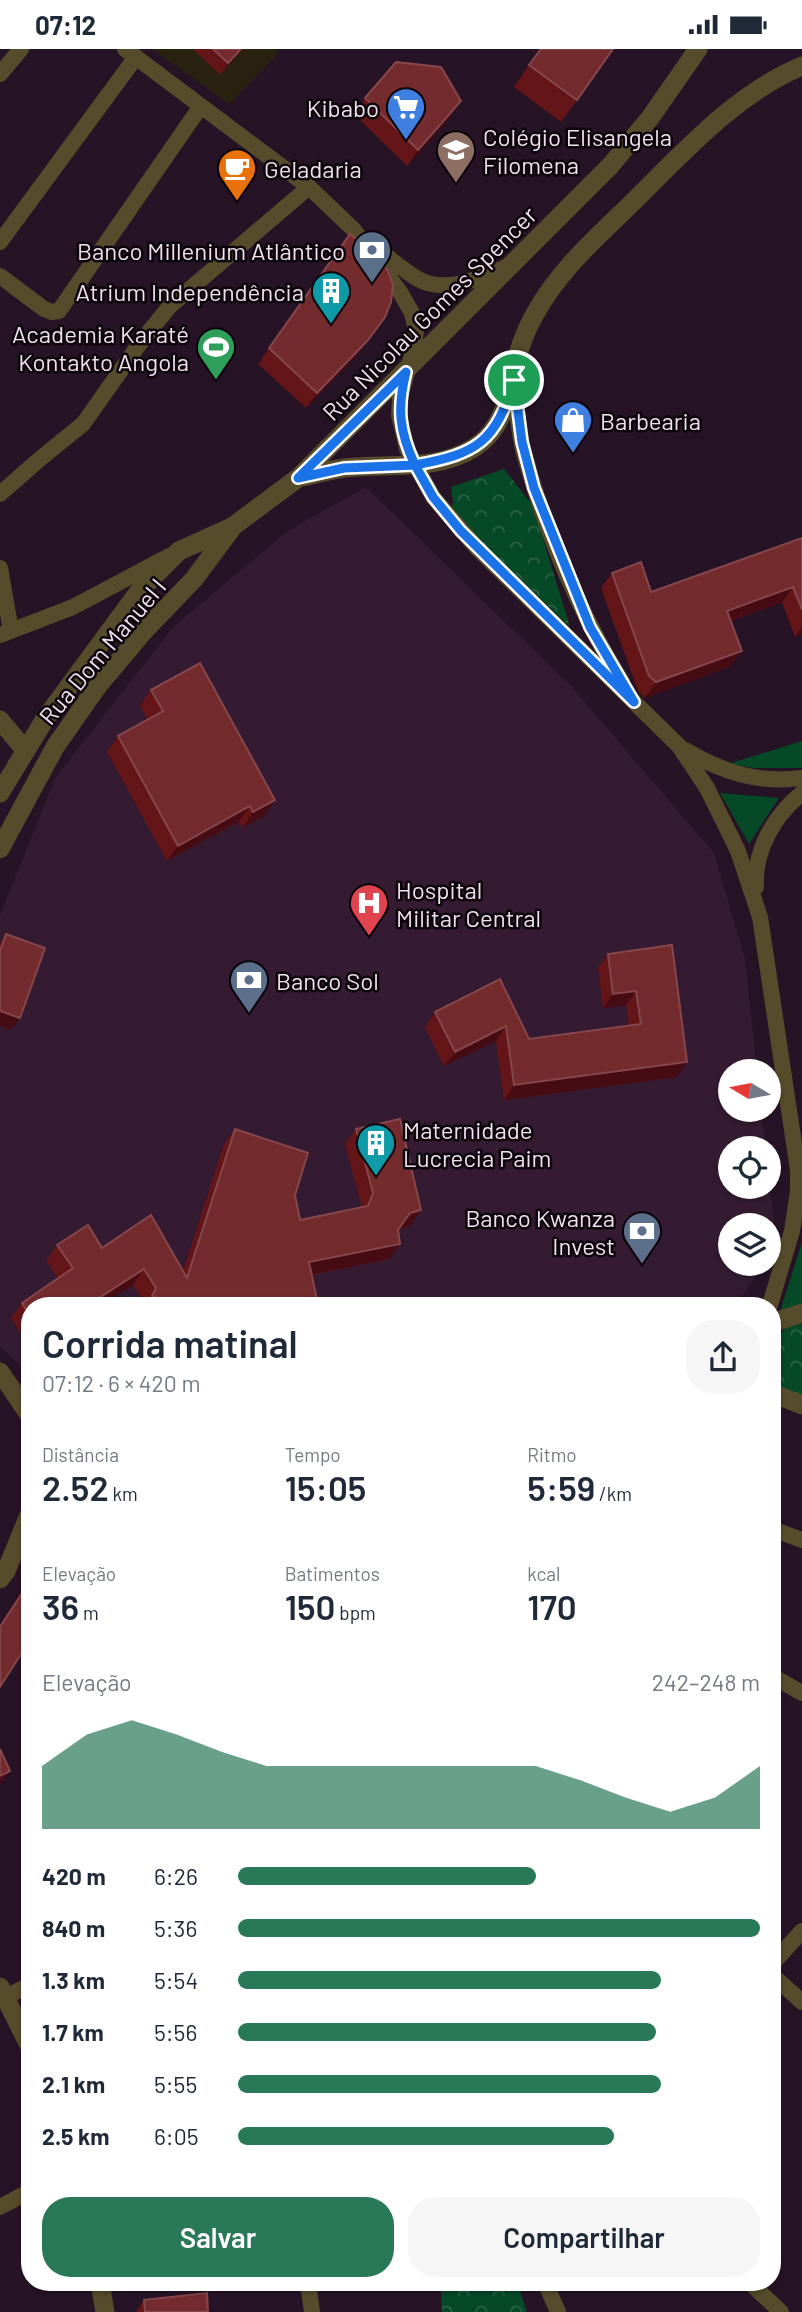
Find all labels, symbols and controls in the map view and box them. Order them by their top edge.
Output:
text: 07:12 [35,9,96,40]
supermarket icon: Kibabo [385,86,427,141]
place label: Kibabo [307,93,379,122]
place label: Colégio Elisangela Filomena [483,122,672,179]
school or university icon: Colégio Elisangela Filomena [435,129,477,184]
cafe icon: Geladaria [216,147,258,202]
place label: Geladaria [264,154,362,183]
street label: Rua Nicolau Gomes Spencer [316,200,542,426]
bank icon: Banco Millenium Atlântico [351,229,393,284]
place label: Banco Millenium Atlântico [77,236,345,265]
building icon: Atrium Independência [310,270,352,325]
place label: Atrium Independência [76,277,304,306]
place label: Academia Karaté Kontakto Angola [12,319,189,376]
sports icon: Academia Karaté Kontakto Angola [195,326,237,381]
pin [484,350,544,410]
icon: arrive [495,361,533,399]
shop icon: Barbearia [552,399,594,454]
place label: Barbearia [600,406,701,435]
street label: Rua Dom Manuel I [32,572,172,730]
place label: Hospital Militar Central [396,875,541,932]
hospital icon: Hospital Militar Central [348,882,390,937]
bank icon: Banco Sol [228,959,270,1014]
place label: Banco Sol [276,966,379,995]
north arrow [718,1059,780,1122]
map controls [718,1059,781,1276]
place label: Maternidade Lucrecia Paim [403,1115,551,1172]
building icon: Maternidade Lucrecia Paim [355,1122,397,1177]
button: locate [718,1136,781,1199]
place label: Banco Kwanza Invest [465,1203,615,1260]
bank icon: Banco Kwanza Invest [621,1210,663,1265]
button: layers [718,1213,781,1276]
text: Corrida matinal [42,1320,298,1366]
button: share [686,1320,760,1394]
text: 07:12 · 6 × 420 m [42,1369,200,1397]
text: Distância [42,1443,119,1466]
text: Tempo [285,1443,341,1466]
text: Ritmo [527,1443,577,1466]
text: 2.52 [42,1466,109,1508]
text: 15:05 [285,1466,366,1508]
text: 5:59 [527,1466,595,1508]
text: km [109,1482,138,1505]
text: /km [595,1482,632,1505]
text: Elevação [42,1562,116,1585]
text: Batimentos [285,1562,380,1585]
text: kcal [527,1562,560,1585]
text: 36 [42,1585,79,1627]
text: 150 [285,1585,335,1627]
text: 170 [527,1585,577,1627]
text: m [79,1601,99,1624]
text: bpm [335,1601,376,1624]
text: Elevação [42,1668,132,1696]
text: 242–248 m [652,1668,760,1696]
text: 420 m [42,1862,106,1890]
text: 6:26 [154,1862,198,1890]
text: 840 m [42,1914,105,1942]
text: 5:36 [154,1914,197,1942]
text: 1.3 km [42,1966,105,1994]
text: 5:54 [154,1966,198,1994]
text: 1.7 km [42,2018,104,2046]
text: 5:56 [154,2018,197,2046]
text: 2.1 km [42,2070,105,2098]
text: 5:55 [154,2070,197,2098]
text: 2.5 km [42,2122,110,2150]
text: 6:05 [154,2122,198,2150]
button: Salvar [42,2197,394,2277]
button: Compartilhar [408,2197,760,2277]

